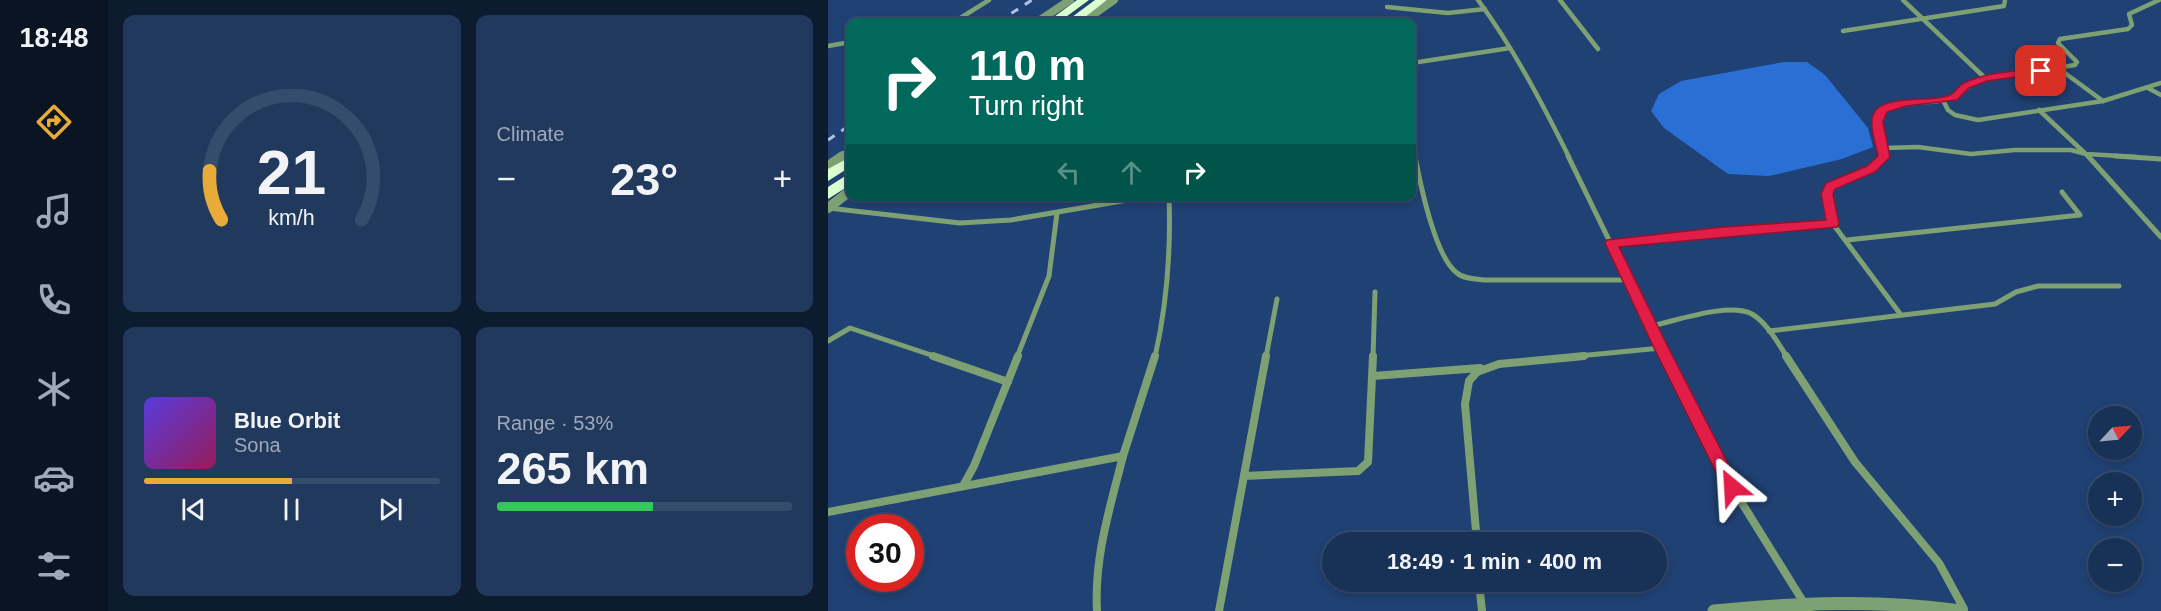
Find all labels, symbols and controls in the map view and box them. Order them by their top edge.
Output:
text: 18:48 [19,23,89,53]
icon: right [870,42,948,120]
text: 110 m [969,42,1086,89]
pin [2015,45,2066,96]
icon: arrive [2024,54,2057,87]
text: Turn right [969,91,1084,121]
icon: directions [33,101,75,143]
text: Climate [497,123,564,145]
text: 21 [257,138,326,207]
text: 23° [610,154,678,205]
icon: left [1052,156,1085,189]
icon: ahead [1115,156,1148,189]
icon: right [1178,156,1211,189]
text: − [497,160,516,197]
text: + [773,160,792,197]
icon: music [33,190,75,232]
text: km/h [269,207,315,231]
icon: phone [33,279,75,321]
icon: climate [33,368,75,410]
north arrow [2088,406,2142,460]
map controls [2088,406,2142,592]
text: Blue Orbit [234,408,340,433]
text: Range · 53% [497,412,613,434]
text: Sona [234,434,281,456]
text: 265 km [497,443,649,494]
position arrow [1700,455,1764,519]
icon: car [33,457,75,499]
button: + [2088,472,2142,526]
icon: previous [177,493,210,526]
icon: pause [275,493,308,526]
icon: next [374,493,407,526]
speed limit sign: 30 [846,514,924,592]
button: − [2088,538,2142,592]
icon: filters [33,545,75,587]
text: 18:49 · 1 min · 400 m [1387,549,1602,574]

